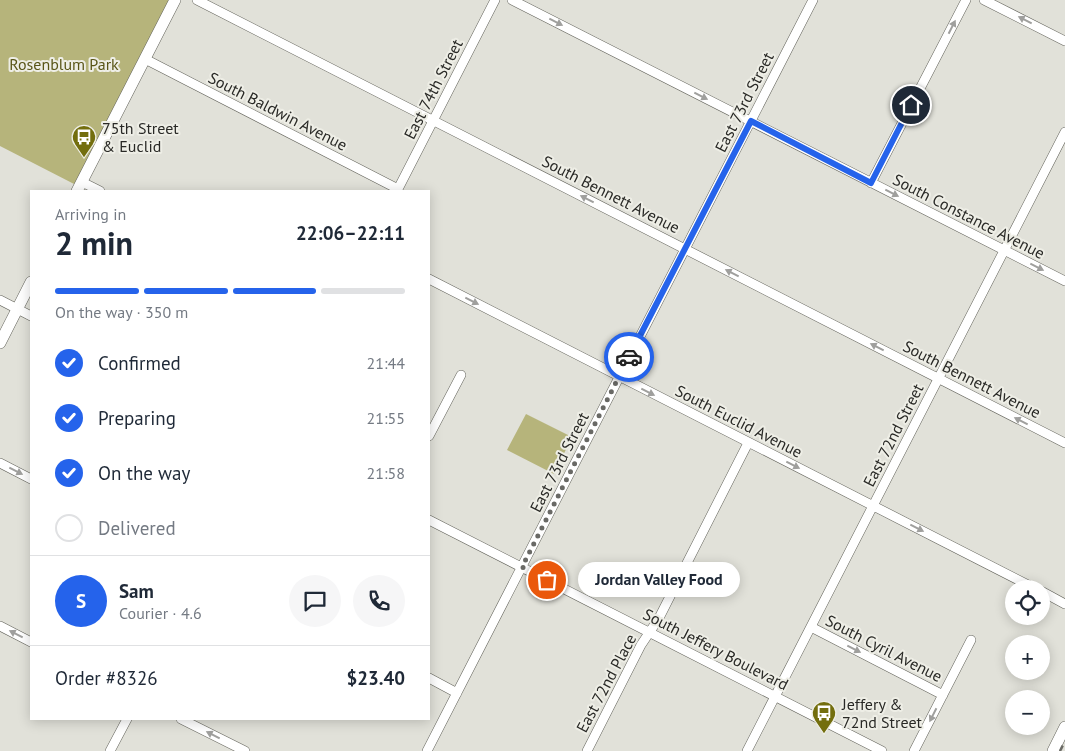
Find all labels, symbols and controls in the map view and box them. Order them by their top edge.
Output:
one-way arrow [1018,16,1032,24]
one-way arrow [548,18,563,26]
one-way arrow [948,20,956,35]
street label: East 74th Street [399,35,467,142]
street label: East 73rd Street [710,48,778,155]
park label: Rosenblum Park [9,54,119,74]
street label: South Baldwin Avenue [205,67,351,155]
pin [890,84,932,126]
icon: home [897,91,925,119]
one-way arrow [693,92,708,100]
place label: 75th Street & Euclid [102,118,179,156]
bus stop icon: 75th Street & Euclid [71,124,97,158]
street label: South Bennett Avenue [539,151,683,237]
street label: South Constance Avenue [890,169,1048,263]
one-way arrow [885,189,899,197]
one-way arrow [580,195,595,203]
text: Arriving in [55,204,126,224]
text: 22:06–22:11 [296,221,405,245]
text: 2 min [55,222,133,264]
one-way arrow [1030,263,1044,271]
one-way arrow [725,269,739,277]
one-way arrow [465,297,479,305]
text: On the way · 350 m [55,302,188,322]
courier [604,332,654,382]
street label: South Bennett Avenue [900,336,1044,422]
icon: car [615,343,643,371]
one-way arrow [869,343,884,351]
icon: check [55,349,83,377]
text: Confirmed [98,351,181,375]
text: 21:44 [367,353,405,373]
street label: South Euclid Avenue [672,380,806,462]
street label: East 72nd Street [858,380,928,490]
one-way arrow [640,388,655,396]
icon: check [55,404,83,432]
text: Preparing [98,406,176,430]
text: 21:55 [367,408,405,428]
street label: East 73rd Street [525,408,593,515]
one-way arrow [1014,417,1029,425]
icon: check [55,459,83,487]
text: On the way [98,461,190,485]
one-way arrow [785,461,800,469]
text: 21:58 [367,463,405,483]
one-way arrow [8,467,23,475]
text: Delivered [98,516,176,540]
one-way arrow [910,524,924,532]
pin [526,559,568,601]
callout: Jordan Valley Food [577,562,740,598]
icon: bag [533,566,561,594]
text: Jordan Valley Food [595,569,723,589]
button: chat [289,575,341,627]
button: phone [353,575,405,627]
text: Sam [119,579,154,603]
map controls [1005,580,1050,735]
button: locate [1005,580,1050,625]
text: S [76,589,86,613]
text: Courier · 4.6 [119,603,202,623]
street label: South Jeffery Boulevard [640,604,792,694]
street label: South Cyril Avenue [822,610,946,686]
one-way arrow [8,630,23,638]
street label: East 72nd Place [572,630,640,736]
button: + [1005,635,1050,680]
one-way arrow [847,645,862,653]
text: Order #8326 [55,666,158,690]
text: $23.40 [346,666,405,690]
button: − [1005,690,1050,735]
place label: Jeffery & 72nd Street [841,694,923,732]
bus stop icon: Jeffery & 72nd Street [811,700,837,734]
one-way arrow [929,708,937,722]
one-way arrow [206,731,220,739]

